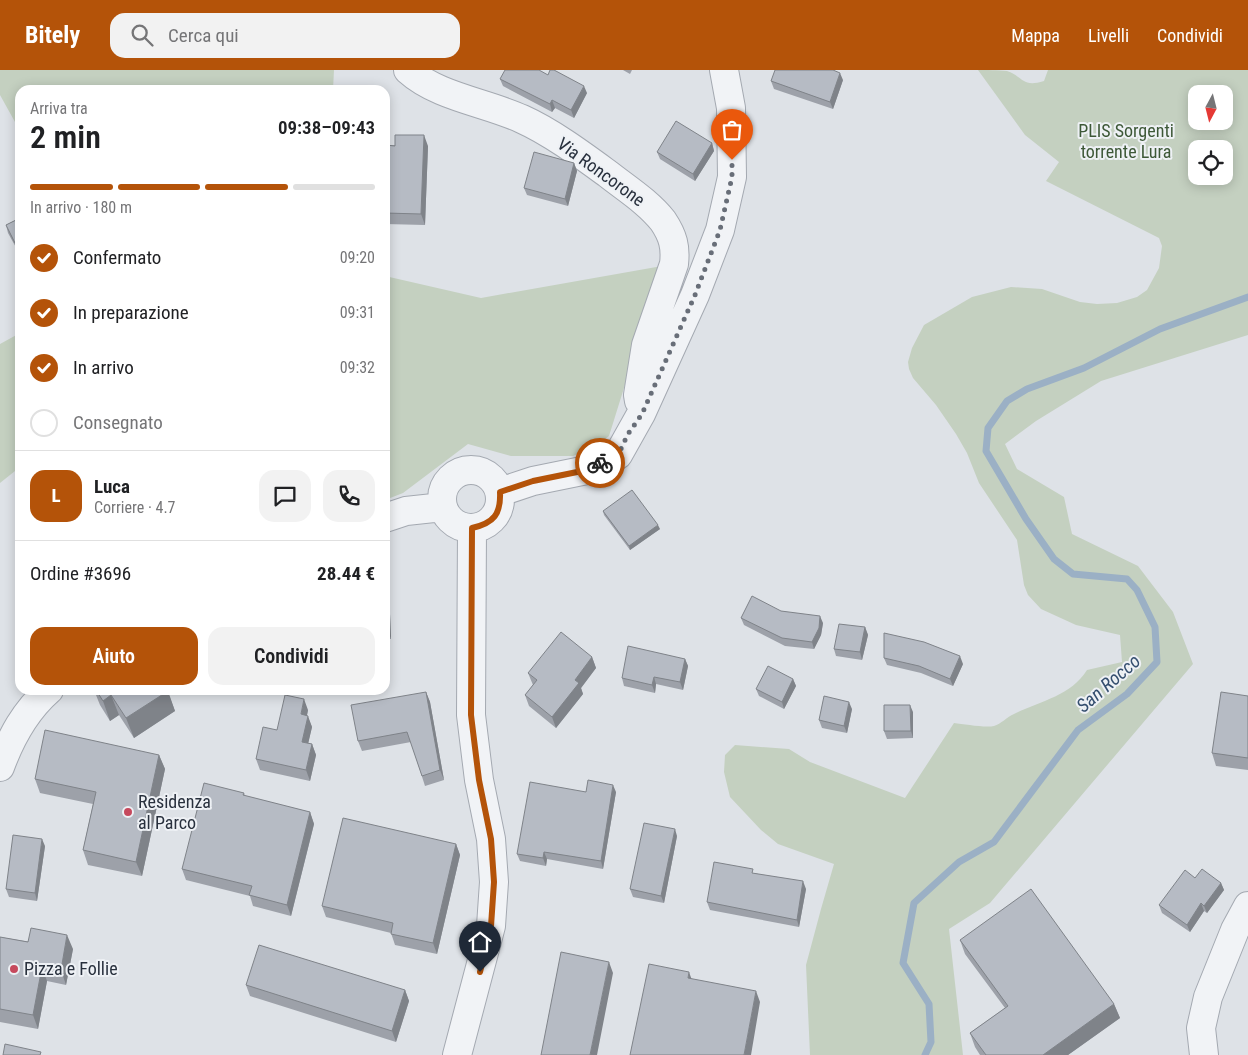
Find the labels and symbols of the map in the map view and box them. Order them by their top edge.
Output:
north arrow [1188,85,1232,130]
pin [711,109,753,160]
park label: PLIS Sorgenti torrente Lura [1078,120,1174,162]
street label: Via Roncorone [553,133,649,210]
courier [575,438,625,488]
water label: San Rocco [1072,649,1145,717]
place label: Residenza al Parco [138,791,211,833]
marker: Residenza al Parco [122,806,134,818]
pin [459,921,501,972]
place label: Pizza e Follie [24,958,118,979]
marker: Pizza e Follie [8,963,20,975]

